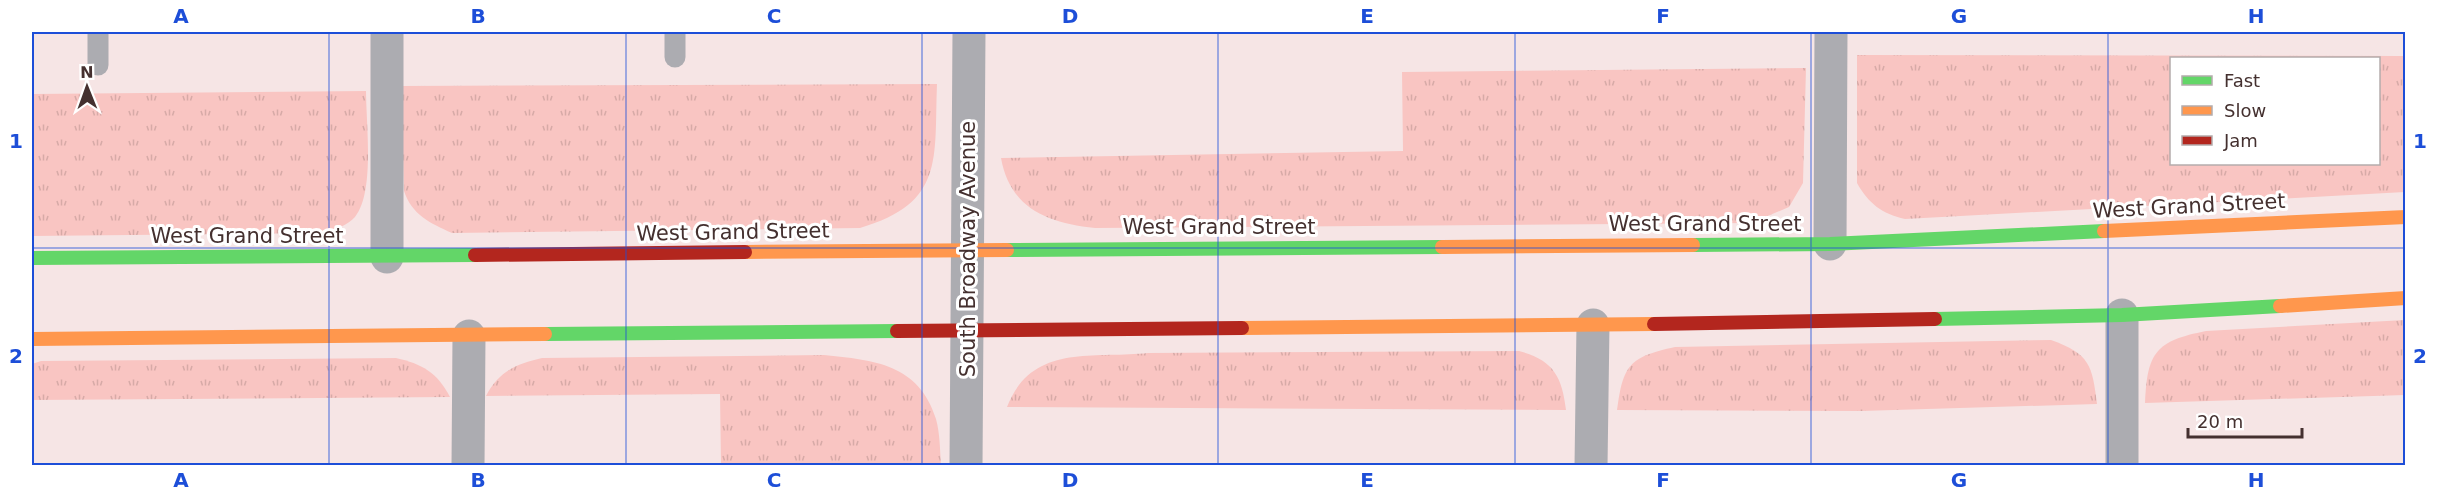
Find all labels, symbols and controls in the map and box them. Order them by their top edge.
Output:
text: A [173,4,189,28]
text: B [470,4,486,28]
text: C [767,4,781,28]
text: D [1062,4,1078,28]
text: E [1360,4,1374,28]
text: F [1656,4,1670,28]
text: G [1951,4,1967,28]
text: H [2248,4,2264,28]
north arrow [57,57,117,117]
legend [2170,57,2380,165]
text: N [80,63,94,82]
text: Fast [2224,70,2260,91]
text: Slow [2224,100,2266,121]
street label: South Broadway Avenue [956,121,980,377]
text: 1 [9,129,23,153]
text: 1 [2413,129,2427,153]
text: Jam [2223,130,2258,151]
street label: West Grand Street [2092,189,2286,223]
street label: West Grand Street [1608,212,1802,236]
street label: West Grand Street [1122,215,1316,239]
street label: West Grand Street [636,218,830,246]
street label: West Grand Street [150,224,344,248]
text: 2 [9,344,23,368]
text: 2 [2413,344,2427,368]
scale bar [2188,401,2302,439]
text: 20 m [2197,411,2243,432]
text: A [173,468,189,492]
text: B [470,468,486,492]
text: C [767,468,781,492]
text: D [1062,468,1078,492]
text: E [1360,468,1374,492]
text: F [1656,468,1670,492]
text: G [1951,468,1967,492]
text: H [2248,468,2264,492]

